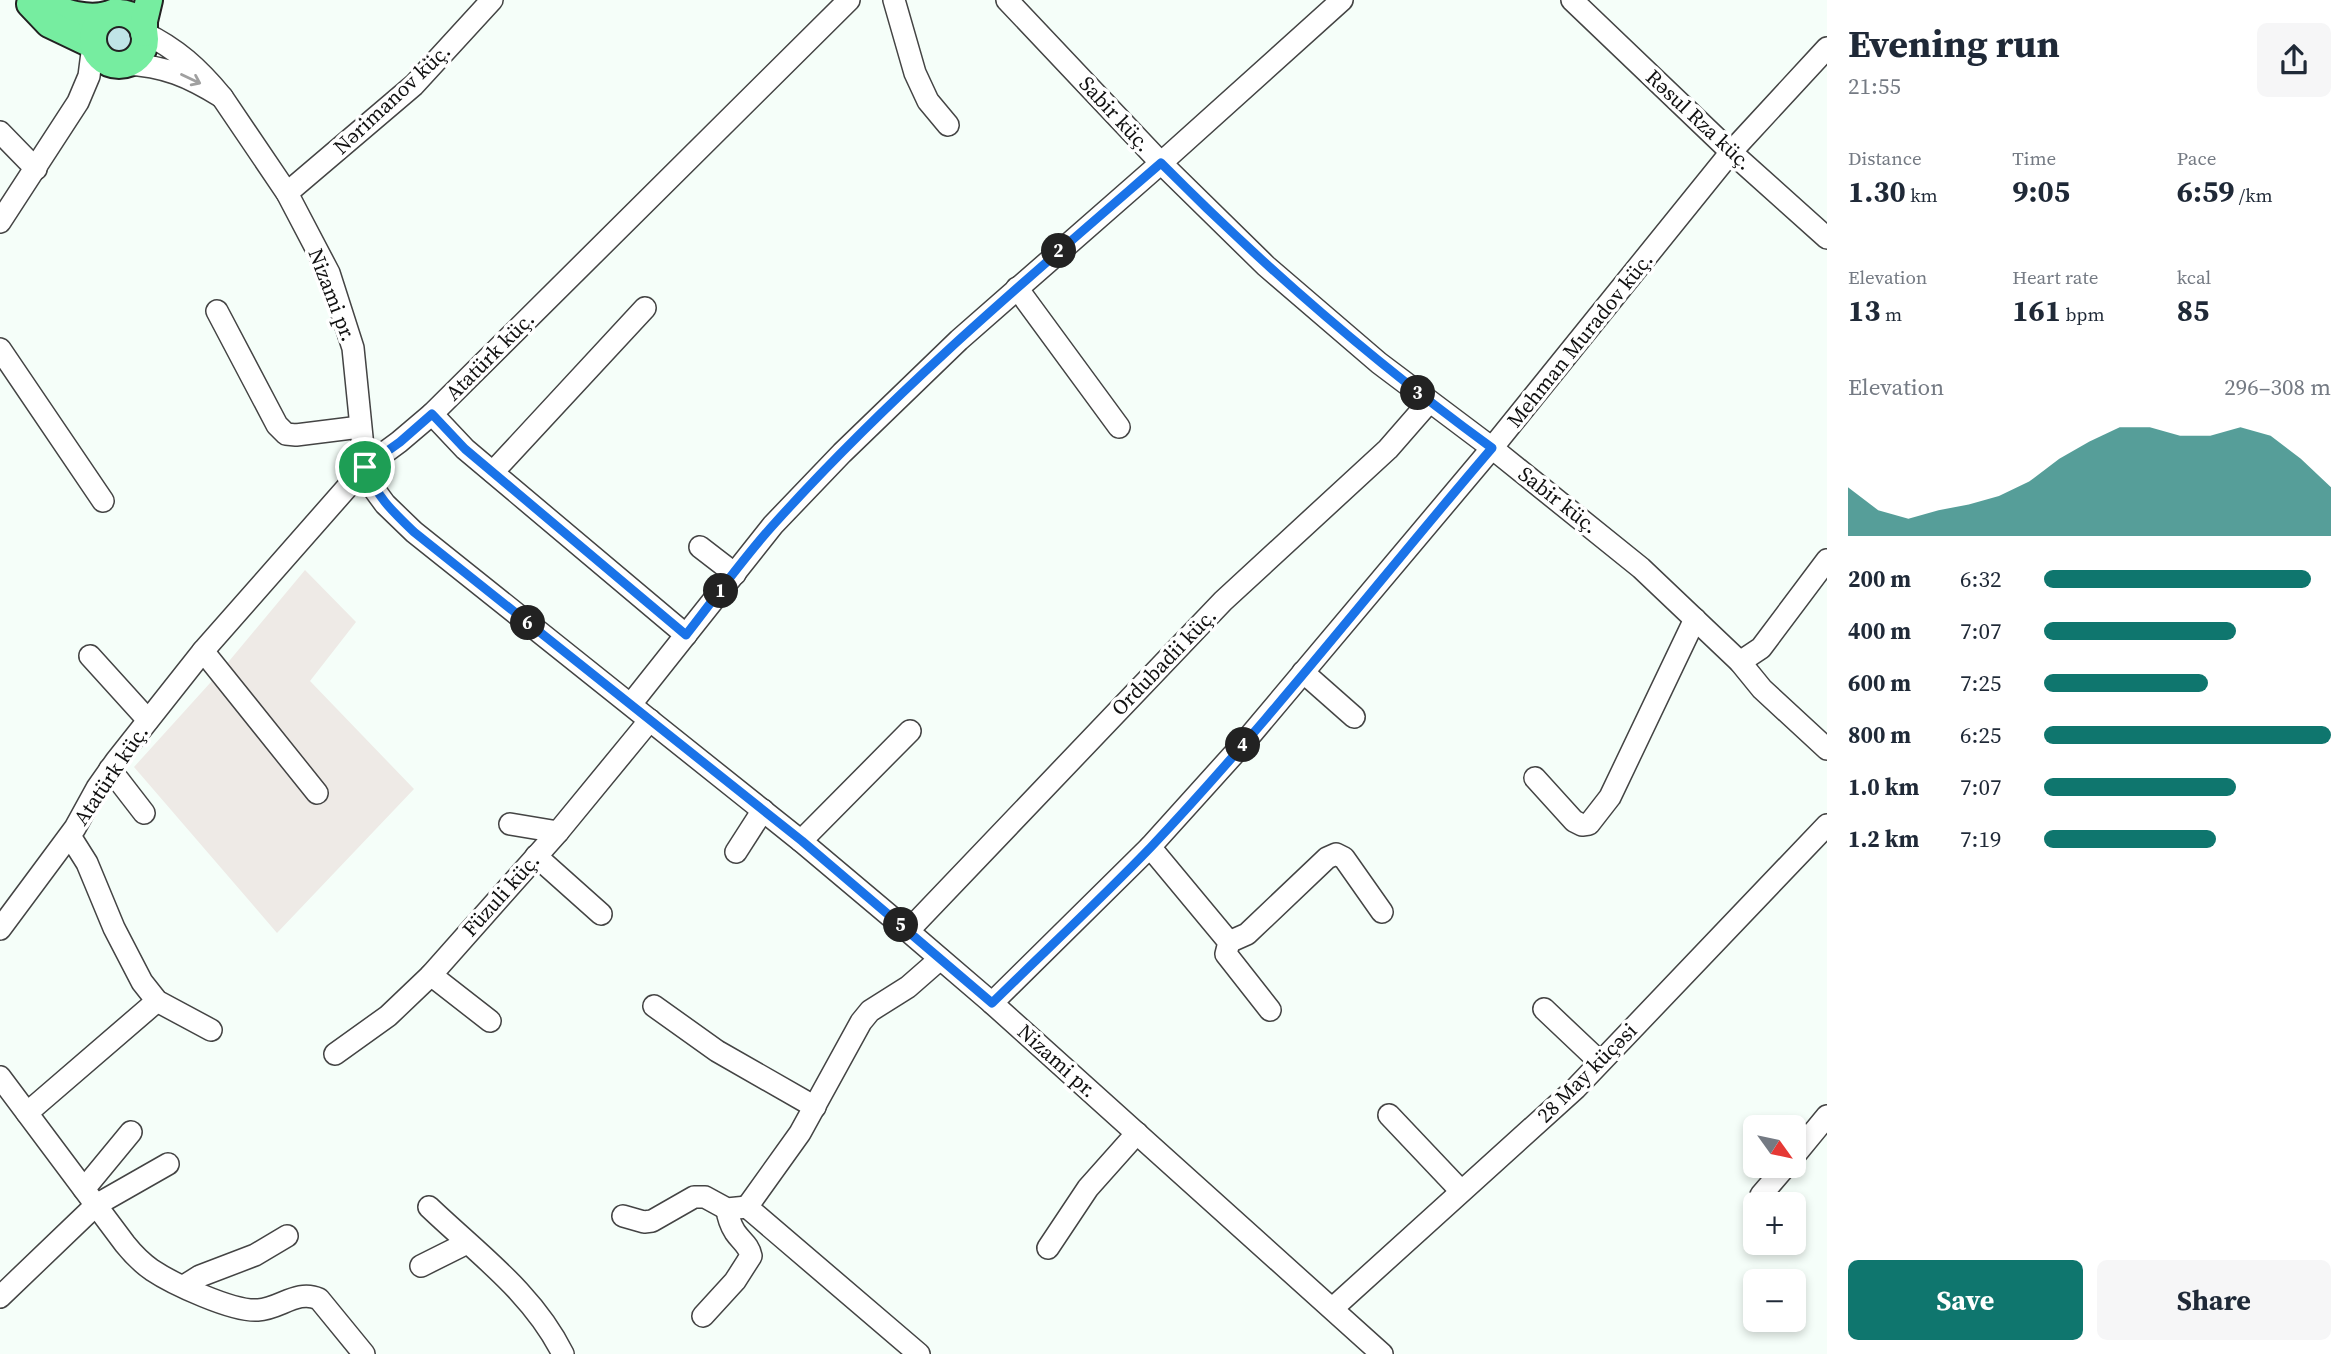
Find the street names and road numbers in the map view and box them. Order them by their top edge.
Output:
street label: Nərimanov küç. [327,37,457,161]
street label: Rəsul Rza küç. [1640,63,1759,177]
street label: Sabir küç. [1073,70,1158,158]
street label: Nizami pr. [301,244,363,346]
street label: Mehman Muradov küç. [1500,246,1659,433]
street label: Atatürk küç. [439,305,541,407]
street label: Sabir küç. [1512,459,1604,540]
street label: Ordubadii küç. [1105,601,1223,722]
street label: Atatürk küç. [66,719,155,831]
street label: Füzuli küç. [455,847,546,943]
street label: 28 May küçəsi [1530,1016,1643,1129]
street label: Nizami pr. [1011,1017,1103,1104]

